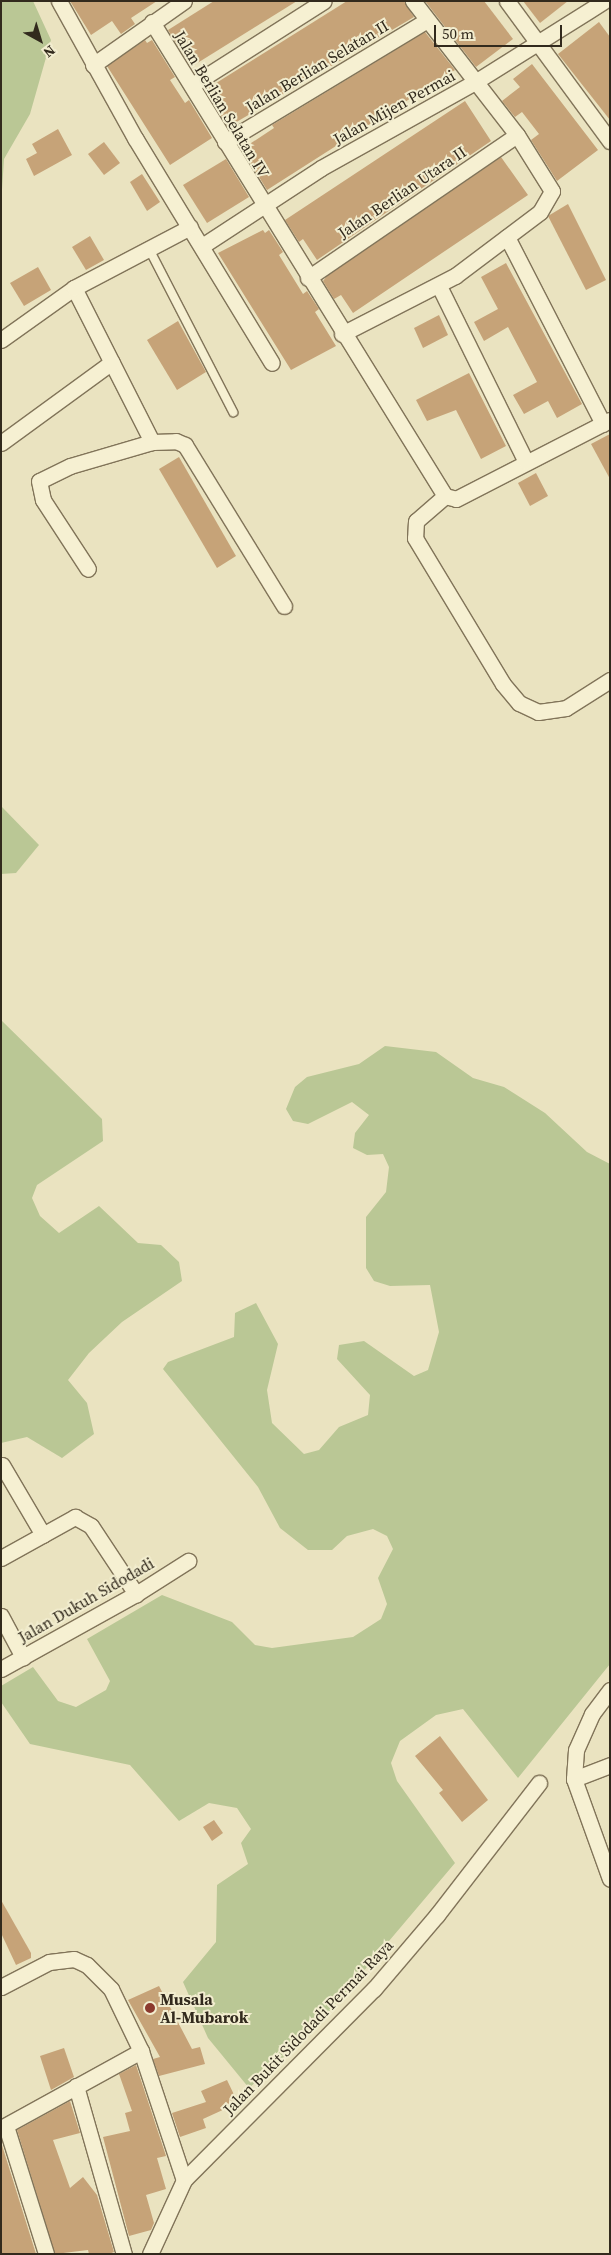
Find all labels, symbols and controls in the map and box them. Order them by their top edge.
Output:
north arrow [15,15,65,65]
scale bar [436,15,564,47]
street label: Jalan Berlian Selatan II [242,16,392,116]
text: 50 m [442,23,474,44]
street label: Jalan Berlian Selatan IV [171,27,273,181]
text: N [39,41,60,63]
street label: Jalan Mijen Permai [330,66,458,148]
street label: Jalan Berlian Utara II [334,142,470,242]
street label: Jalan Dukuh Sidodadi [15,1553,157,1647]
street label: Jalan Bukit Sidodadi Permai Raya [219,1935,397,2119]
place label: Musala Al-Mubarok [160,1989,248,2027]
marker: Musala Al-Mubarok [144,2002,156,2014]

